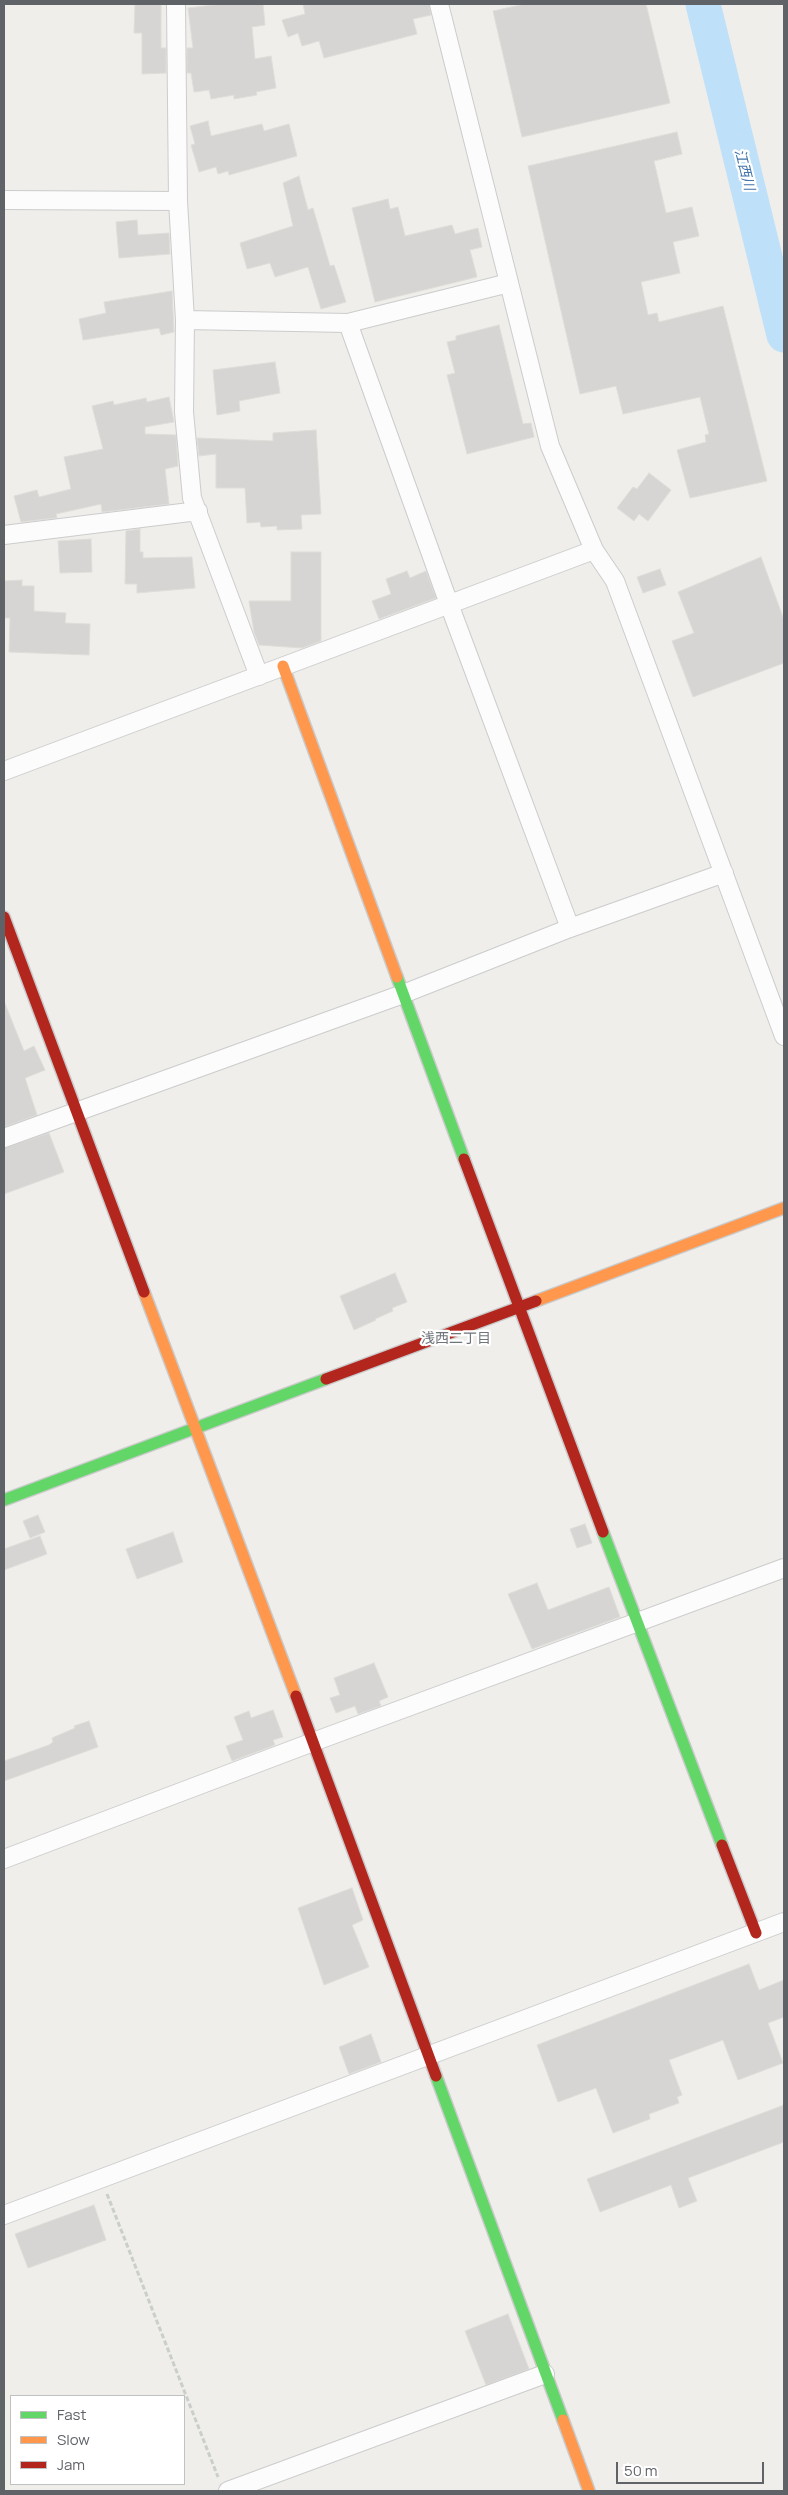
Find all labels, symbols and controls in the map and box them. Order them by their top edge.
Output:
water label: 江西川 [731,148,757,192]
district label: 浅西二丁目 [421,1331,491,1347]
legend [10,2395,185,2485]
text: Fast [57,2404,86,2425]
text: Slow [57,2429,90,2450]
scale bar [618,2452,766,2484]
text: Jam [57,2454,85,2475]
text: 50 m [624,2460,658,2481]

